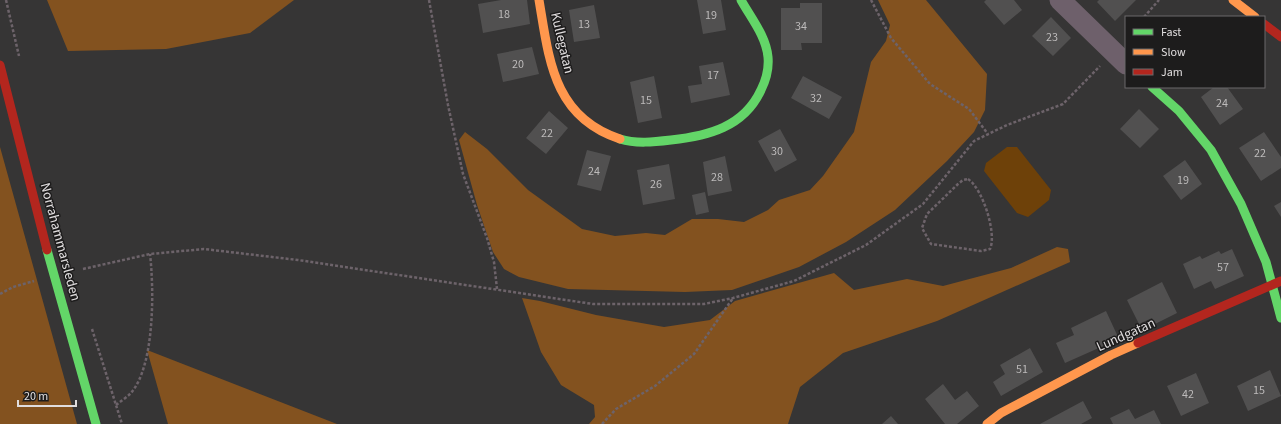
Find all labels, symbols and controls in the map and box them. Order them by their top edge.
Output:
house number: 18 [498,6,510,23]
house number: 19 [705,7,717,24]
street label: Kullegatan [545,10,579,76]
house number: 13 [578,16,590,33]
legend [1125,16,1265,88]
house number: 34 [795,18,807,35]
text: Fast [1161,24,1181,41]
house number: 23 [1046,29,1058,46]
text: Slow [1161,44,1186,61]
house number: 20 [512,56,524,73]
text: Jam [1161,64,1183,81]
house number: 17 [707,67,719,84]
house number: 32 [810,90,822,107]
house number: 15 [640,92,652,109]
house number: 24 [1216,95,1228,112]
house number: 22 [541,125,553,142]
house number: 30 [771,143,783,160]
house number: 22 [1254,145,1266,162]
house number: 24 [588,163,600,180]
house number: 28 [711,169,723,186]
house number: 19 [1177,172,1189,189]
house number: 26 [650,176,662,193]
street label: Norrahammarsleden [35,181,85,303]
house number: 57 [1217,259,1229,276]
street label: Lundgatan [1093,313,1159,357]
house number: 51 [1016,361,1028,378]
scale bar [18,382,76,408]
house number: 15 [1253,382,1265,399]
house number: 42 [1182,386,1194,403]
text: 20 m [24,388,48,405]

